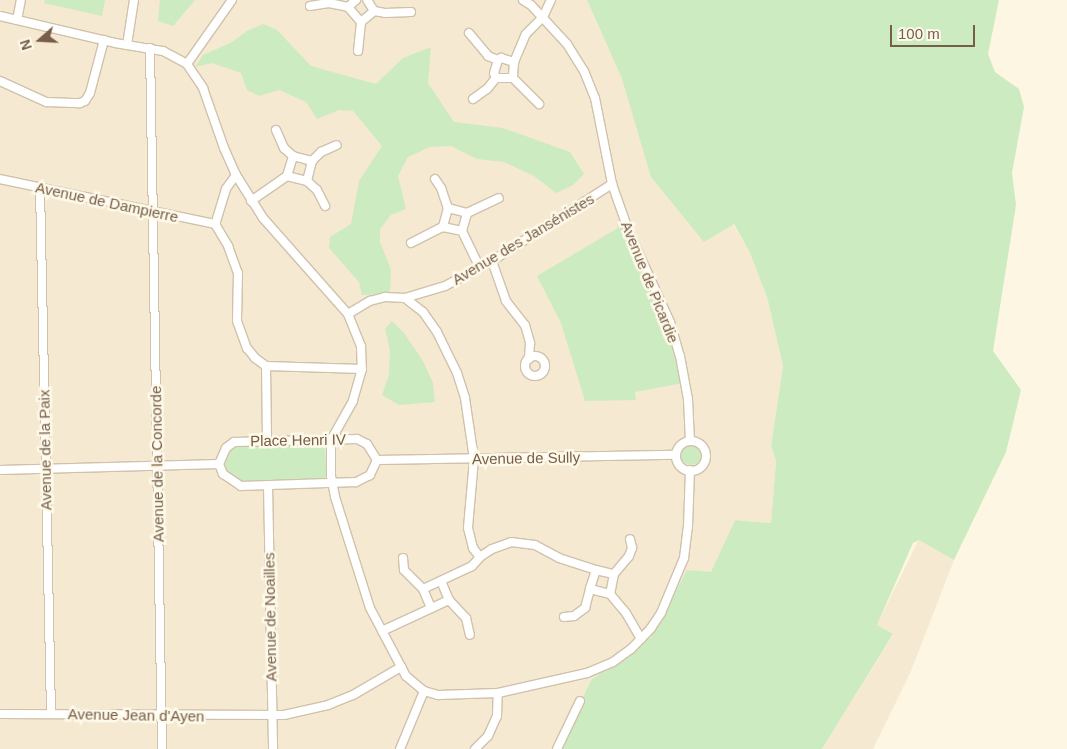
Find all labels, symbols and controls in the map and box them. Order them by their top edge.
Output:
north arrow [15,15,65,65]
scale bar [892,15,977,47]
text: 100 m [898,25,940,42]
text: N [17,37,35,52]
street label: Avenue de Dampierre [34,178,180,226]
street label: Avenue des Jansénistes [449,189,597,289]
street label: Avenue de Picardie [617,218,683,346]
street label: Avenue de la Concorde [147,386,167,542]
street label: Avenue de la Paix [35,390,55,510]
street label: Place Henri IV [250,430,346,450]
street label: Avenue de Sully [472,448,580,468]
street label: Avenue de Noailles [260,552,280,682]
street label: Avenue Jean d'Ayen [68,705,204,725]

